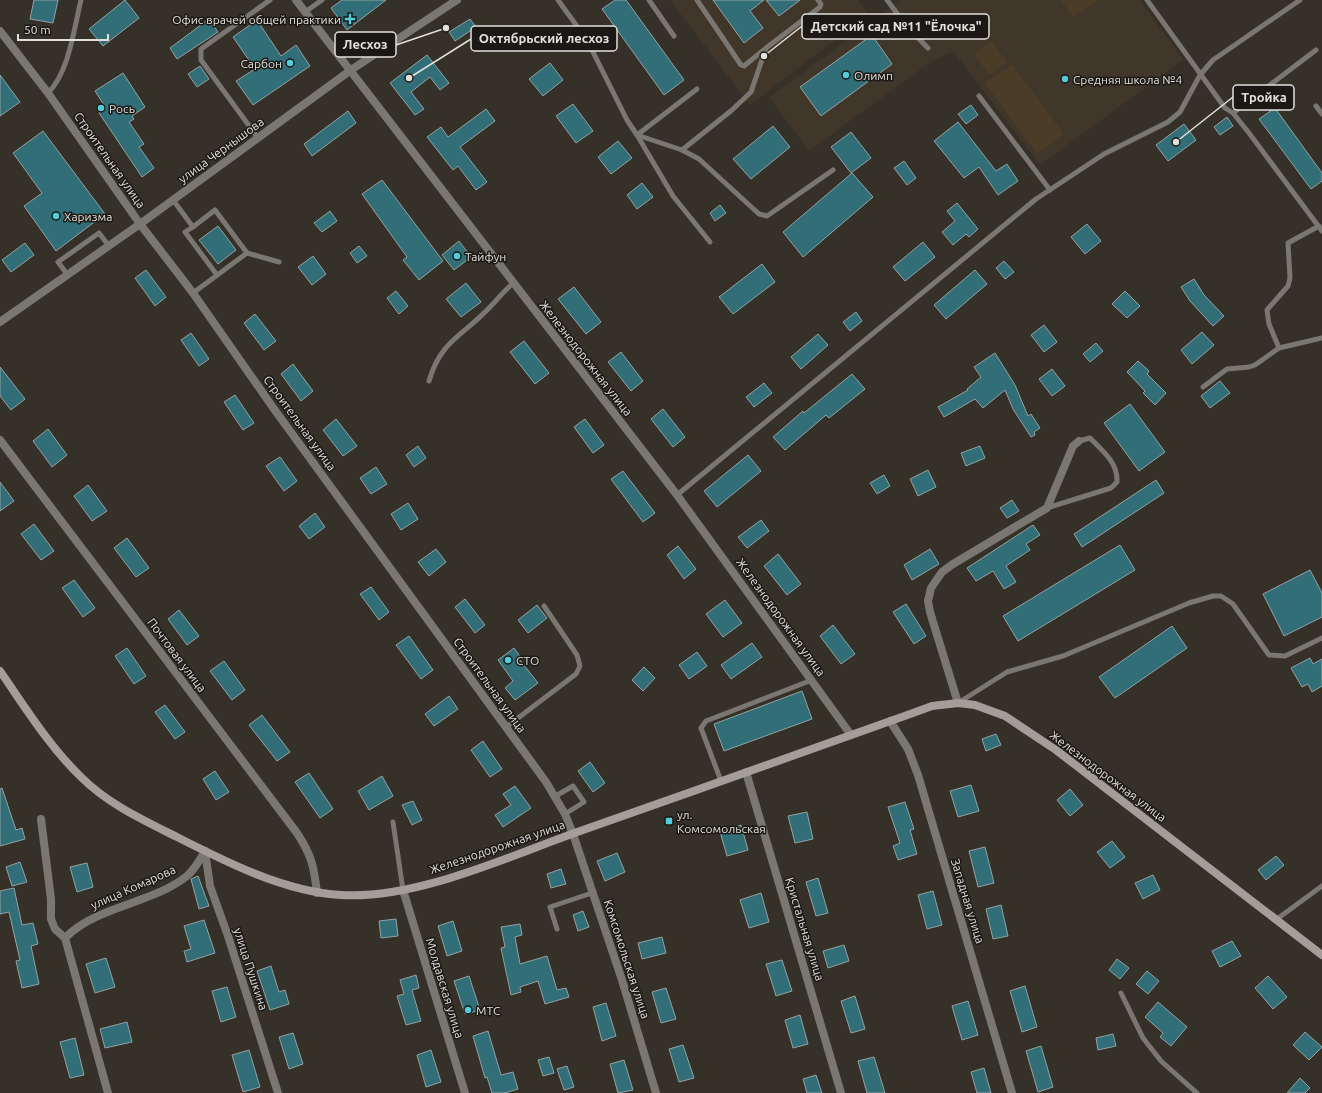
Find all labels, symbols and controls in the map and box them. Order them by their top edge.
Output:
place label: Офис врачей общей практики [172,13,341,26]
marker: Офис врачей общей практики [344,13,356,25]
callout: Детский сад №11 "Ёлочка" [802,14,989,39]
scale bar [18,16,108,42]
text: Детский сад №11 "Ёлочка" [811,19,982,33]
text: 50 m [24,23,51,36]
callout: Октябрьский лесхоз [471,26,617,51]
text: Октябрьский лесхоз [479,31,609,45]
callout: Лесхоз [335,32,396,57]
text: Лесхоз [343,37,387,51]
place label: Сарбон [240,57,282,70]
marker: Сарбон [285,58,295,68]
place label: Олимп [854,69,893,82]
marker: Олимп [841,70,851,80]
place label: Средняя школа №4 [1073,73,1183,86]
marker: Средняя школа №4 [1060,74,1070,84]
callout: Тройка [1233,85,1294,110]
text: Тройка [1241,90,1287,104]
place label: Рось [109,102,135,115]
marker: Рось [96,103,106,113]
street label: Строительная улица [72,110,148,210]
street label: улица Чернышова [176,115,266,185]
place label: Харизма [64,210,112,223]
marker: Харизма [51,211,61,221]
place label: Тайфун [465,250,506,263]
marker: Тайфун [452,251,462,261]
street label: Железнодорожная улица [537,298,635,418]
street label: Строительная улица [261,373,339,473]
street label: Железнодорожная улица [734,556,828,678]
street label: Почтовая улица [145,616,209,694]
street label: Строительная улица [451,635,529,735]
place label: СТО [516,654,539,667]
marker: СТО [503,655,513,665]
street label: Железнодорожная улица [1047,728,1169,824]
place label: ул. Комсомольская [677,808,766,835]
marker: ул. Комсомольская [664,816,674,826]
street label: Железнодорожная улица [428,818,566,876]
street label: Западная улица [949,857,987,945]
street label: улица Комарова [89,862,177,912]
street label: Кристальная улица [783,876,827,982]
street label: Комсомольская улица [602,898,652,1020]
street label: улица Пушкина [232,926,270,1012]
street label: Молдавская улица [424,936,466,1040]
place label: МТС [476,1004,501,1017]
marker: МТС [463,1005,473,1015]

